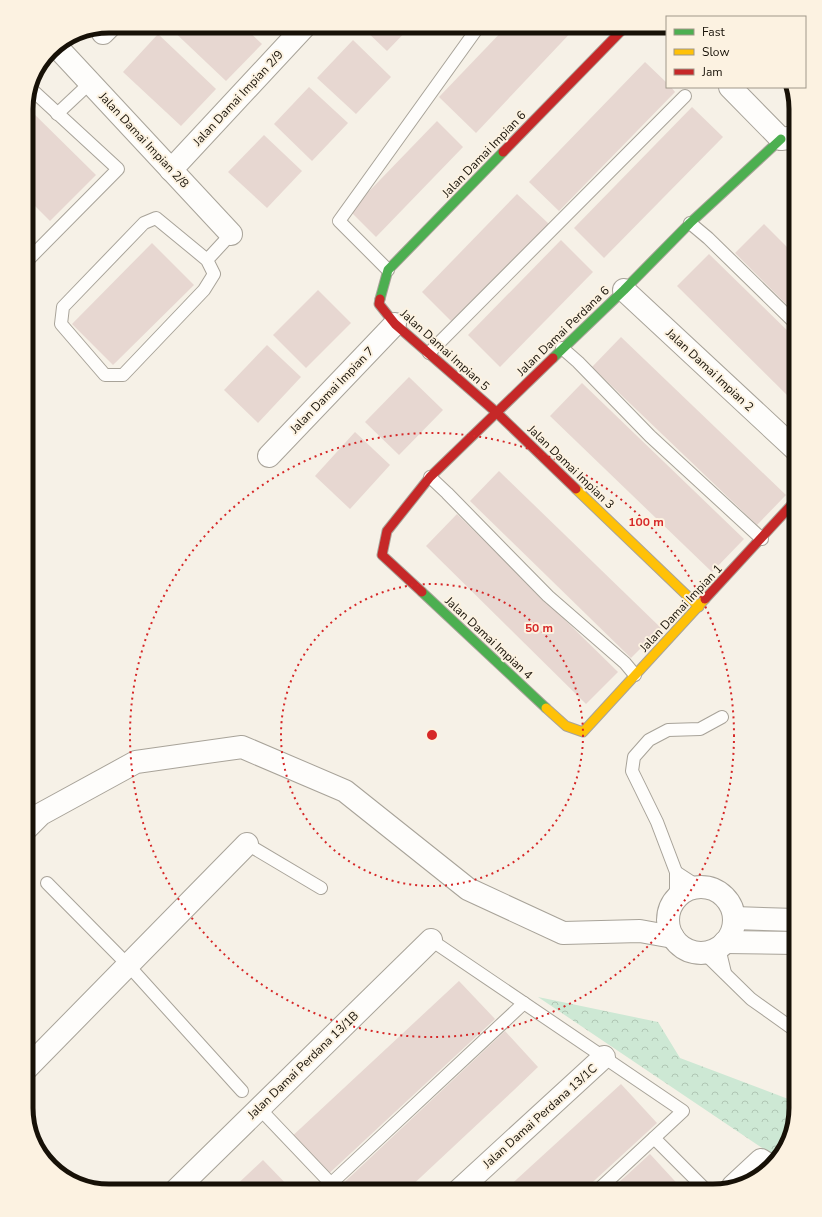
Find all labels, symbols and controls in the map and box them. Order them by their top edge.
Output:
legend [666,16,806,88]
text: Fast [702,24,725,40]
text: Slow [702,44,730,60]
street label: Jalan Damai Impian 2/9 [189,47,286,150]
text: Jam [701,64,723,80]
street label: Jalan Damai Impian 2/8 [95,88,192,191]
street label: Jalan Damai Impian 6 [438,107,529,201]
street label: Jalan Damai Perdana 6 [513,283,613,380]
street label: Jalan Damai Impian 5 [396,305,493,394]
street label: Jalan Damai Impian 2 [662,324,757,415]
street label: Jalan Damai Impian 7 [286,343,377,437]
street label: Jalan Damai Impian 3 [524,421,618,512]
text: 100 m [628,514,664,530]
street label: Jalan Damai Impian 1 [635,561,726,656]
street label: Jalan Damai Impian 4 [441,592,536,683]
text: 50 m [525,620,553,636]
centre of rings [425,728,439,742]
street label: Jalan Damai Perdana 13/1B [243,1008,362,1123]
street label: Jalan Damai Perdana 13/1C [479,1060,601,1172]

